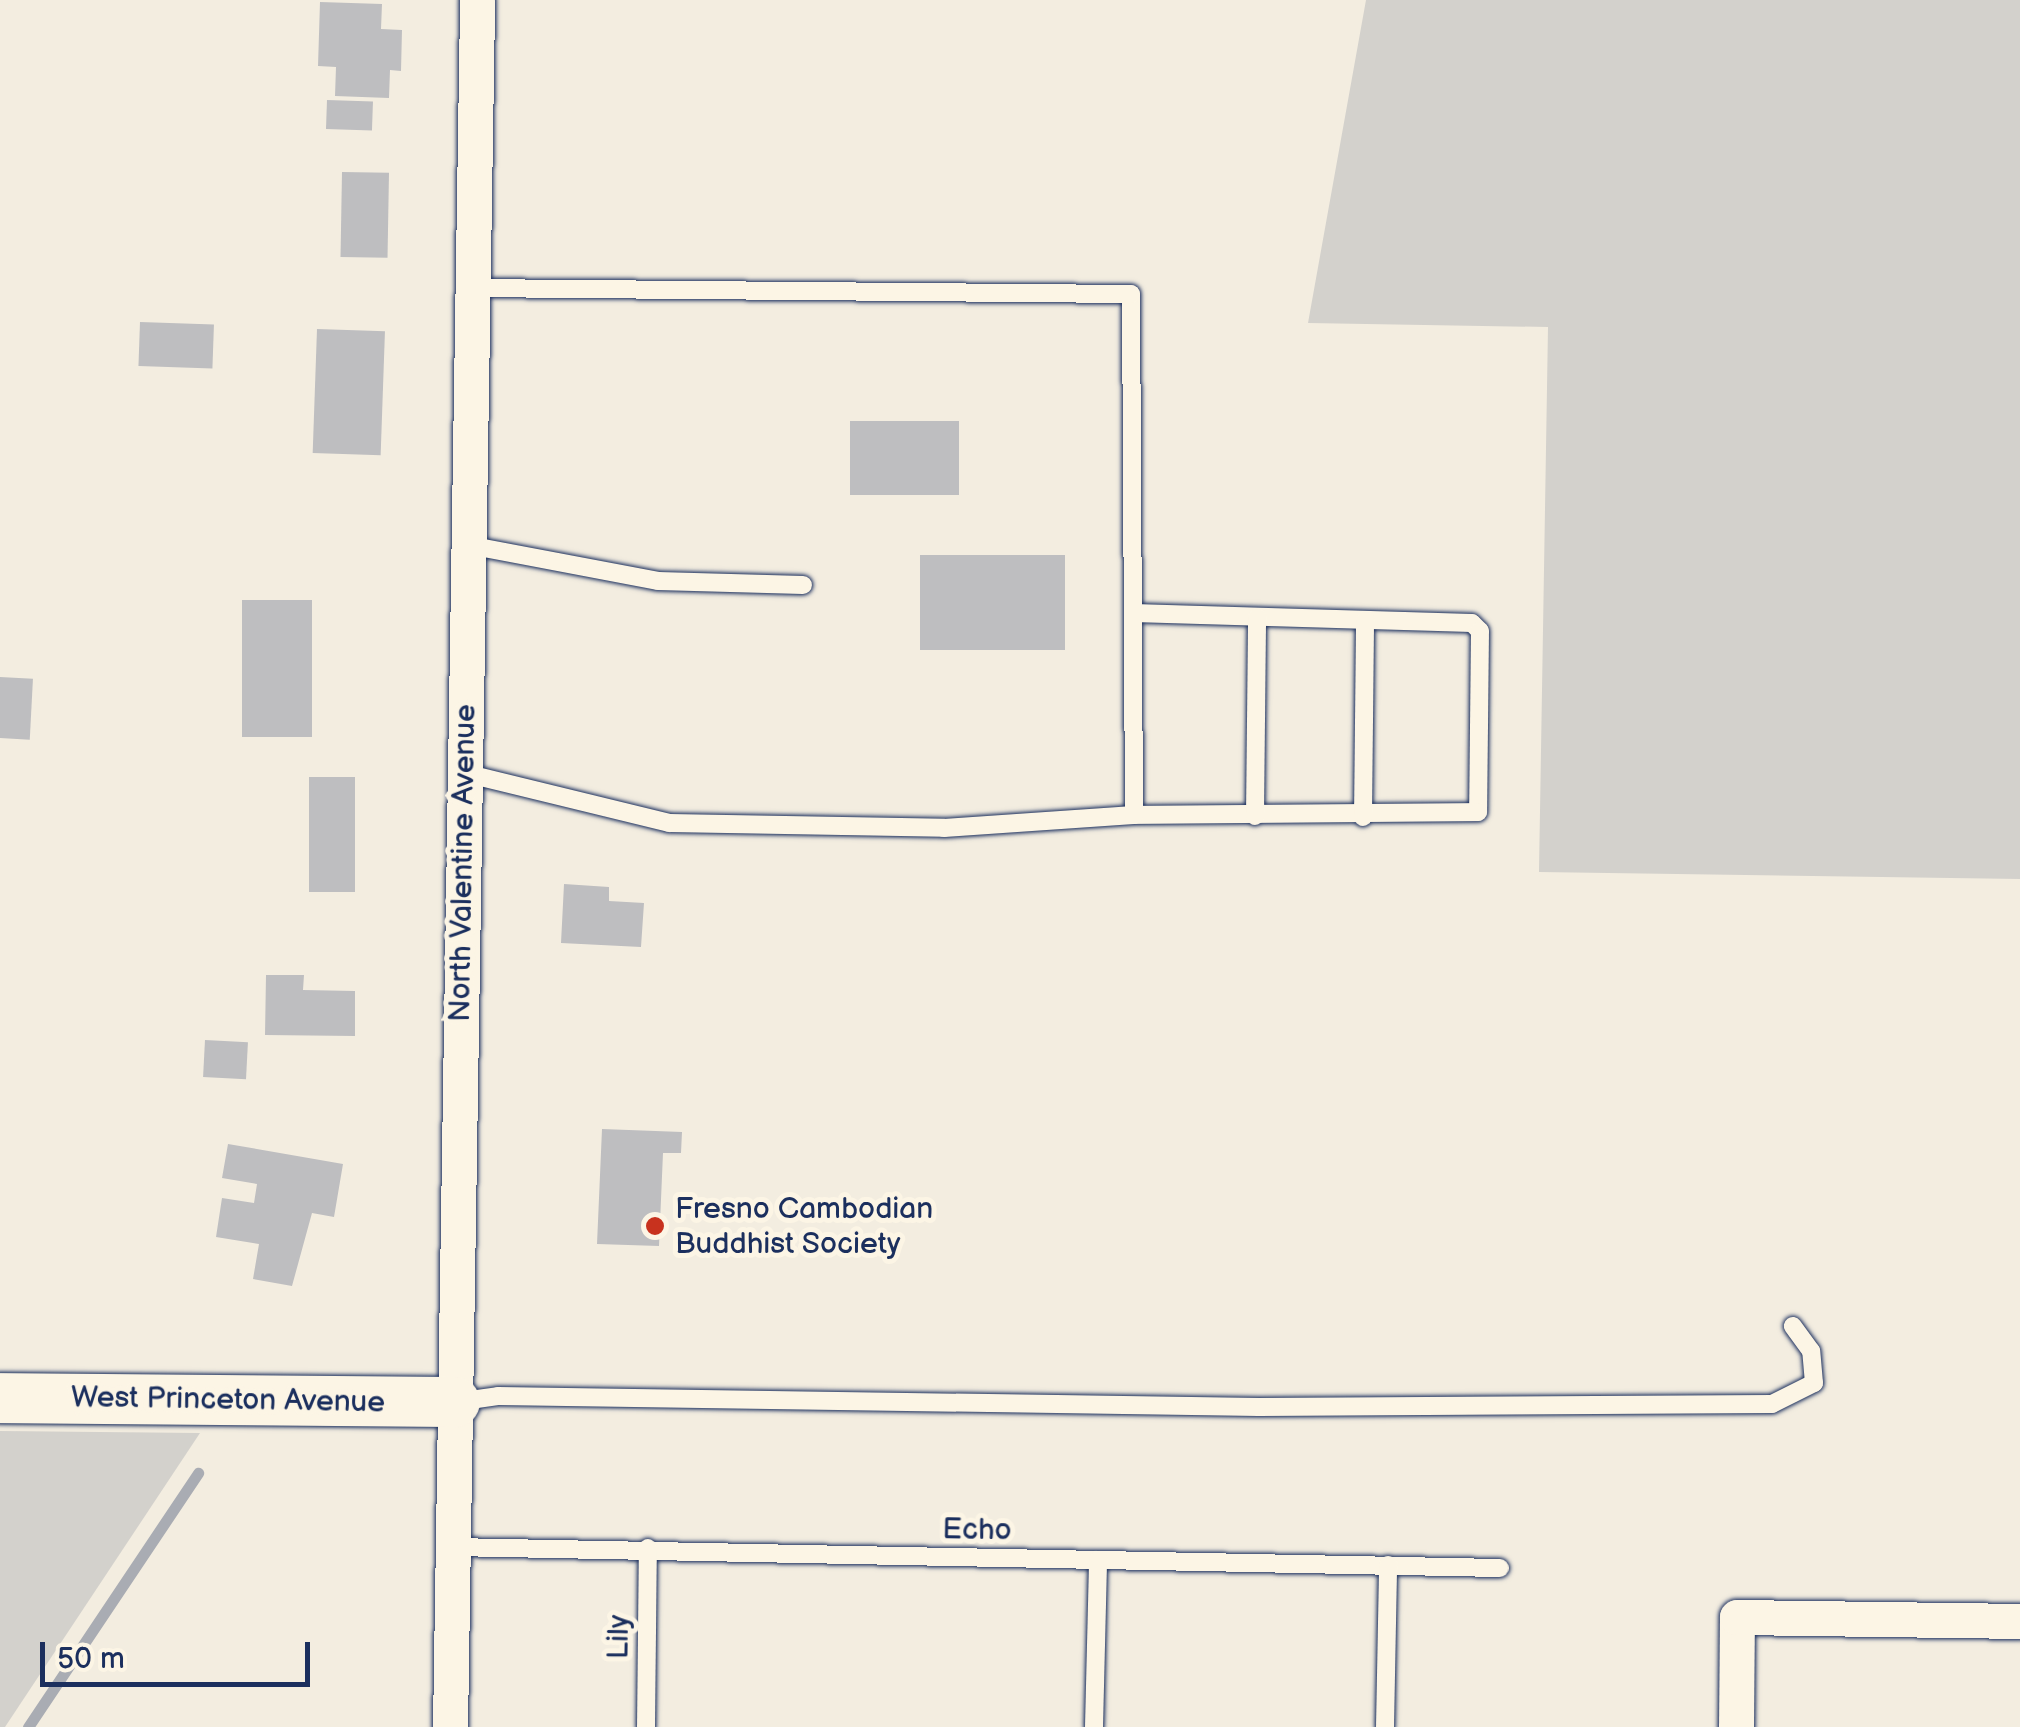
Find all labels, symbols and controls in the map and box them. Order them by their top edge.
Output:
street label: North Valentine Avenue [442,703,484,1023]
place label: Fresno Cambodian Buddhist Society [675,1191,933,1262]
marker: Fresno Cambodian Buddhist Society [644,1215,666,1237]
street label: West Princeton Avenue [71,1379,385,1421]
street label: Echo [942,1511,1012,1549]
street label: Lily [601,1614,637,1660]
scale bar [45,1622,315,1684]
text: 50 m [57,1641,125,1677]

